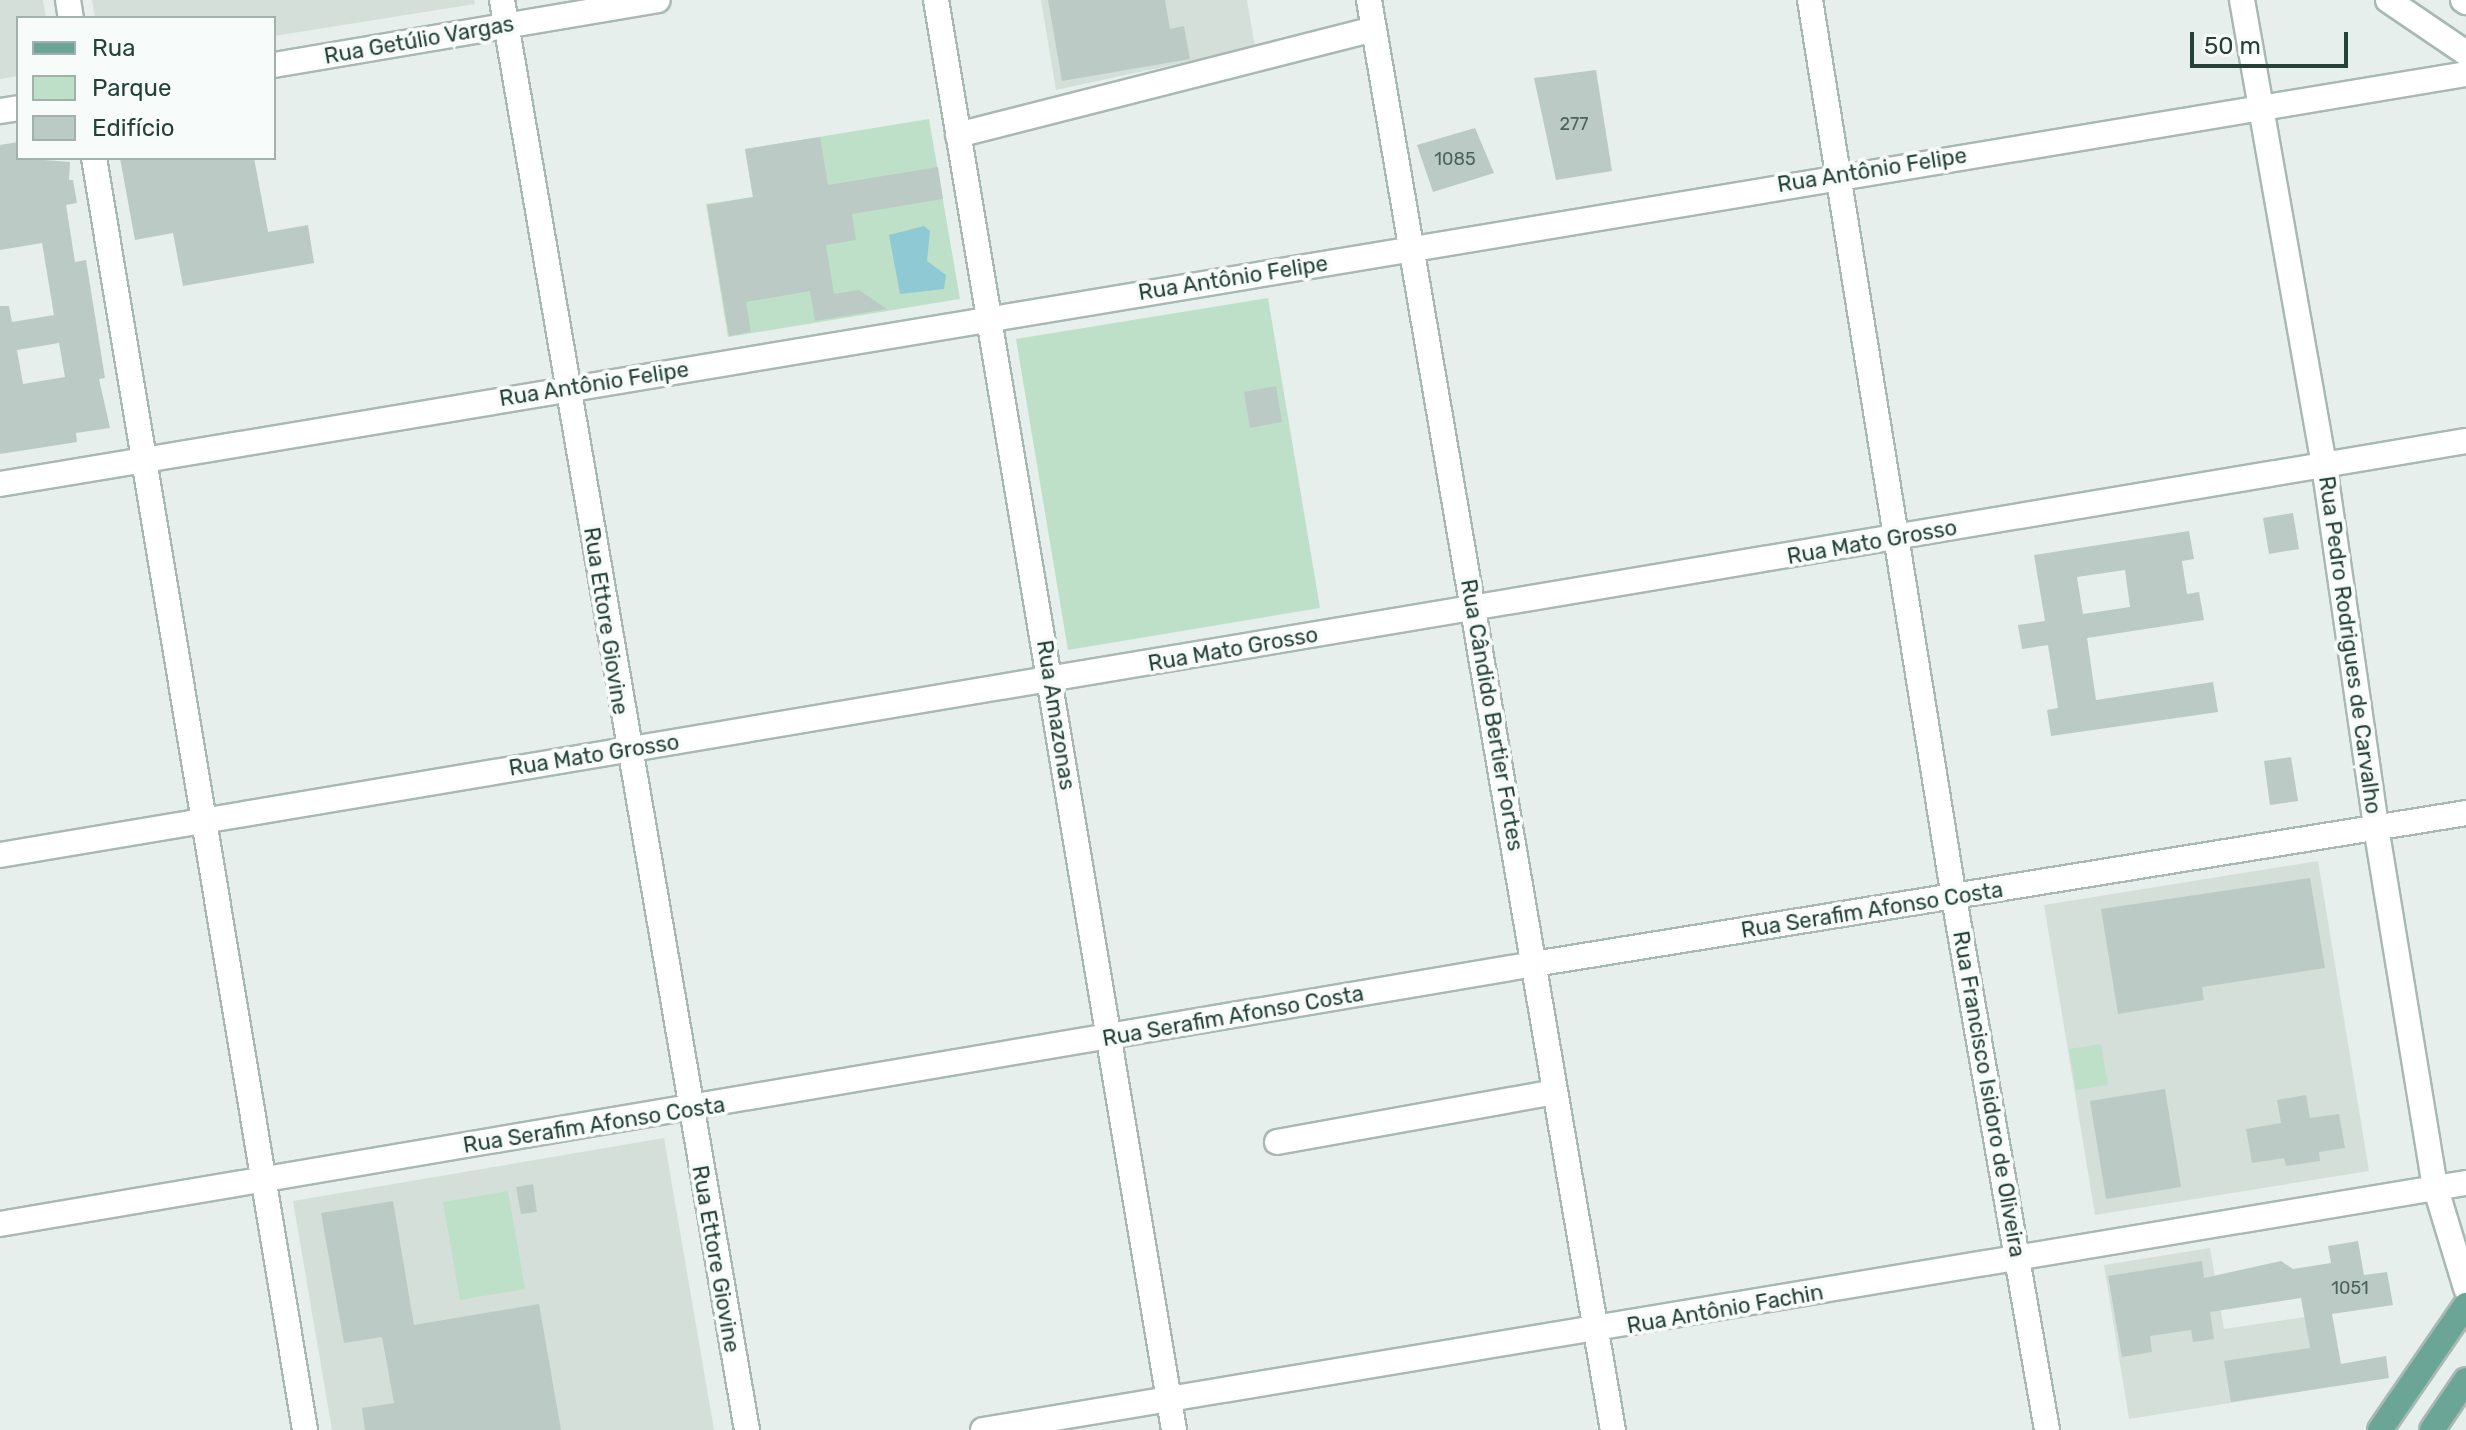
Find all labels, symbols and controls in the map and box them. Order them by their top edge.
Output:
street label: Rua Getúlio Vargas [322,10,516,70]
legend [16,16,276,160]
scale bar [2194,16,2352,66]
text: 50 m [2204,32,2261,60]
text: Rua [92,34,135,62]
text: Parque [92,74,171,102]
house number: 277 [1559,113,1589,135]
text: Edifício [92,114,175,142]
street label: Rua Antônio Felipe [1775,142,1969,198]
house number: 1085 [1434,148,1476,170]
street label: Rua Antônio Felipe [1136,250,1330,306]
street label: Rua Antônio Felipe [497,356,691,412]
street label: Rua Pedro Rodrigues de Carvalho [2313,474,2387,816]
street label: Rua Mato Grosso [1785,514,1959,570]
street label: Rua Ettore Giovine [578,525,634,717]
street label: Rua Cândido Bertier Fortes [1455,577,1529,853]
street label: Rua Mato Grosso [1146,621,1320,677]
street label: Rua Amazonas [1031,638,1081,792]
street label: Rua Mato Grosso [507,728,681,782]
street label: Rua Serafim Afonso Costa [1739,876,2005,944]
street label: Rua Francisco Isidoro de Oliveira [1947,929,2031,1259]
street label: Rua Serafim Afonso Costa [1100,980,1366,1052]
street label: Rua Serafim Afonso Costa [461,1091,727,1159]
street label: Rua Ettore Giovine [687,1163,745,1355]
house number: 1051 [2331,1277,2369,1299]
street label: Rua Antônio Fachin [1624,1279,1826,1339]

